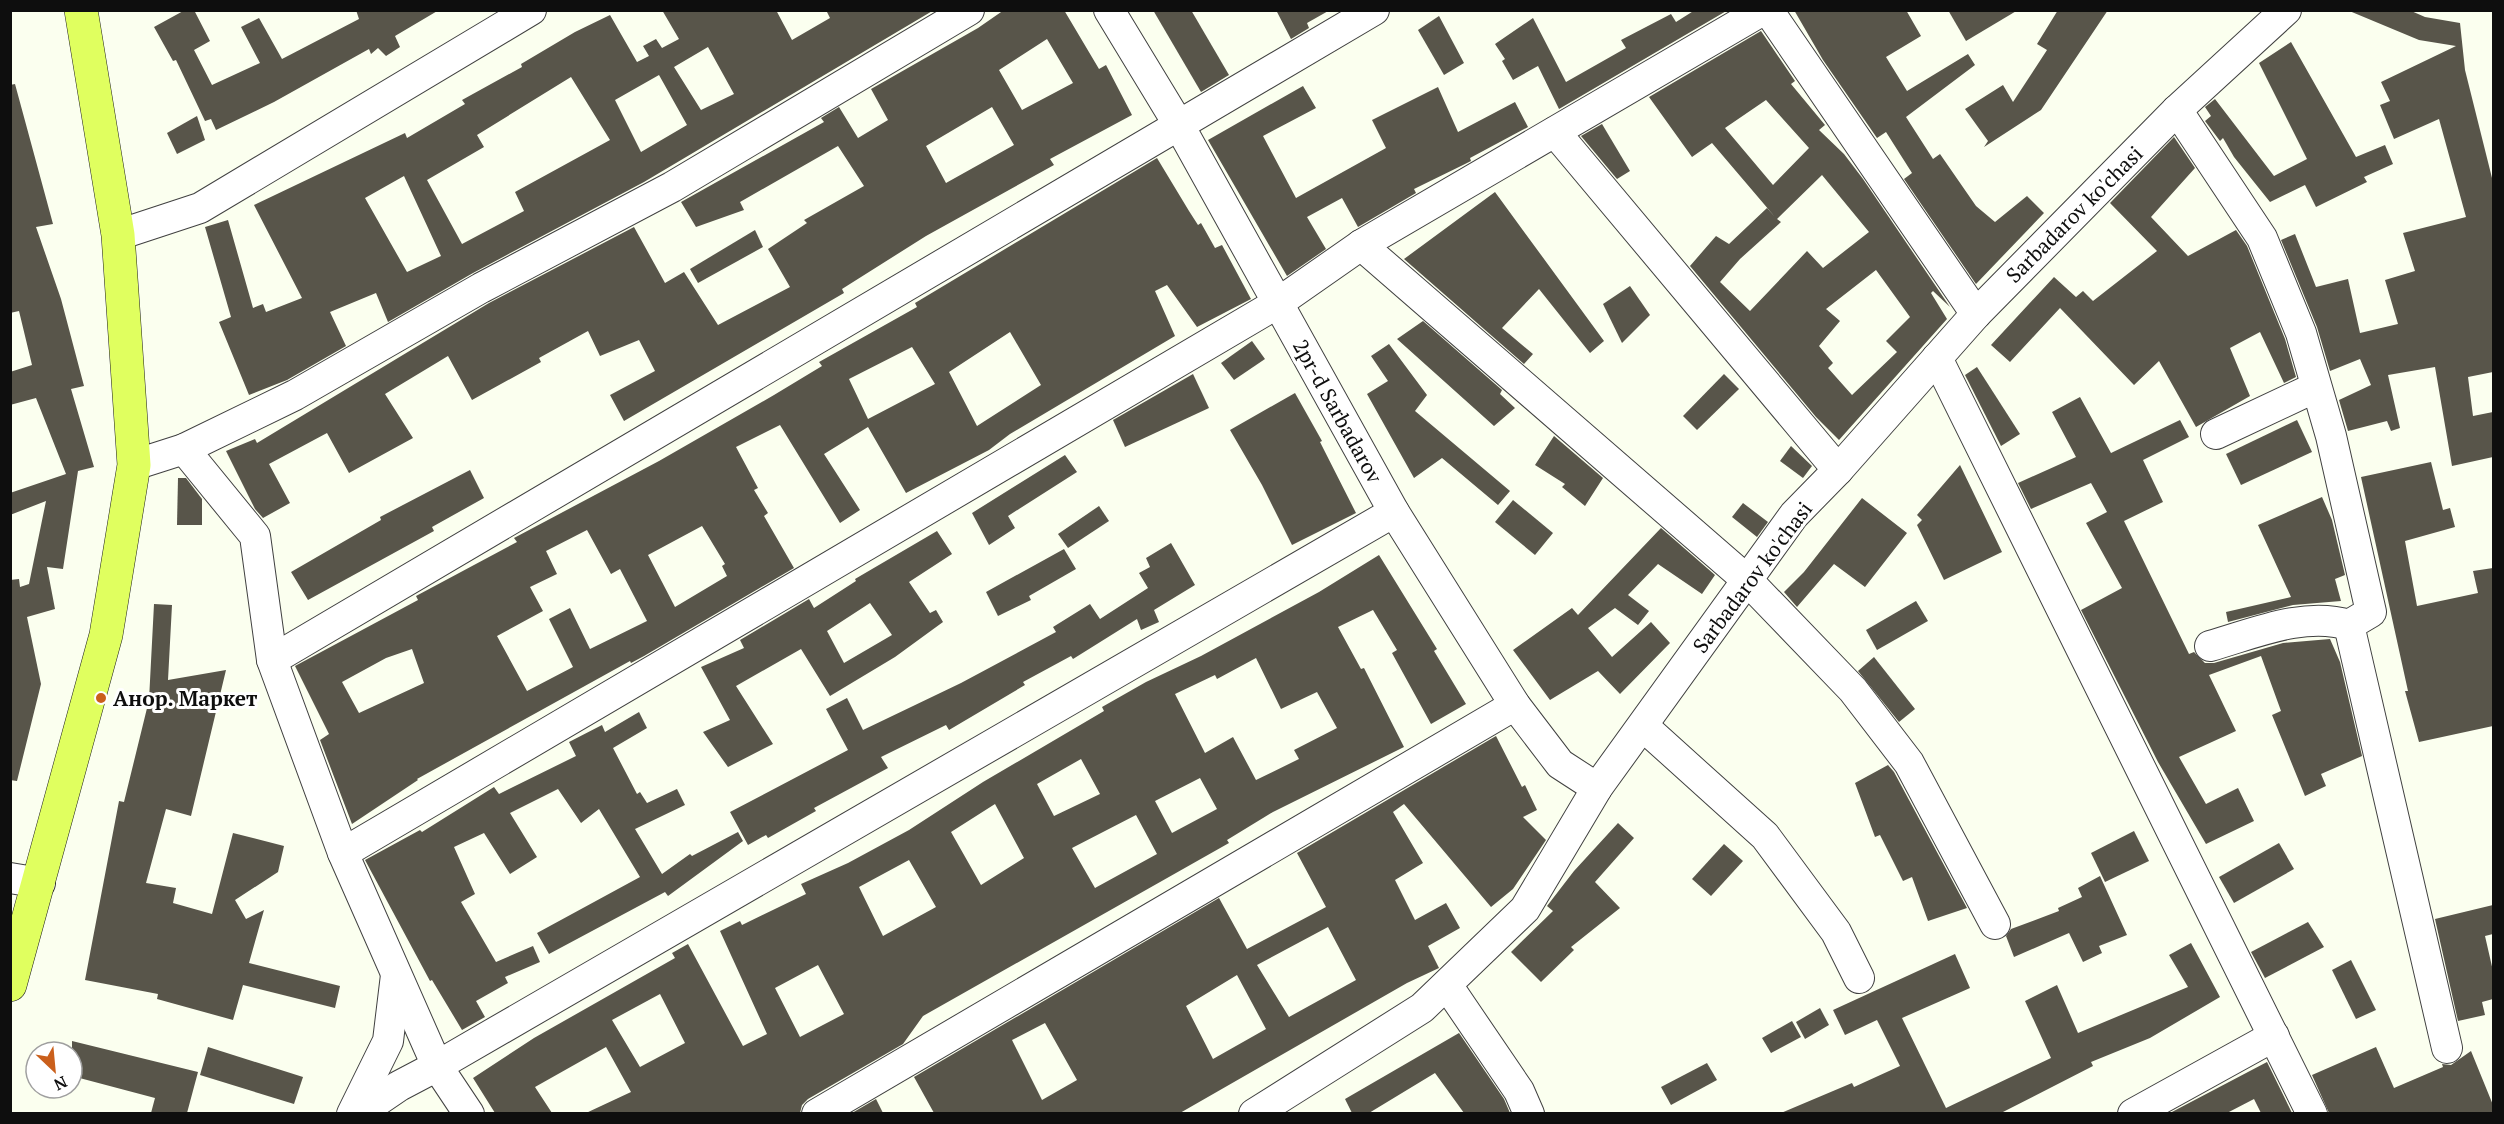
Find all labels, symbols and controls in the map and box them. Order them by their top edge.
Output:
street label: Sarbadarov ko'chasi [2000,140,2148,288]
street label: 2pr-d Sarbadarov [1287,334,1389,488]
street label: Sarbadarov ko'chasi [1686,496,1818,658]
place label: Анор. Маркет [113,684,258,712]
marker: Анор. Маркет [94,691,108,705]
north arrow [24,1040,84,1100]
text: N [50,1071,71,1096]

